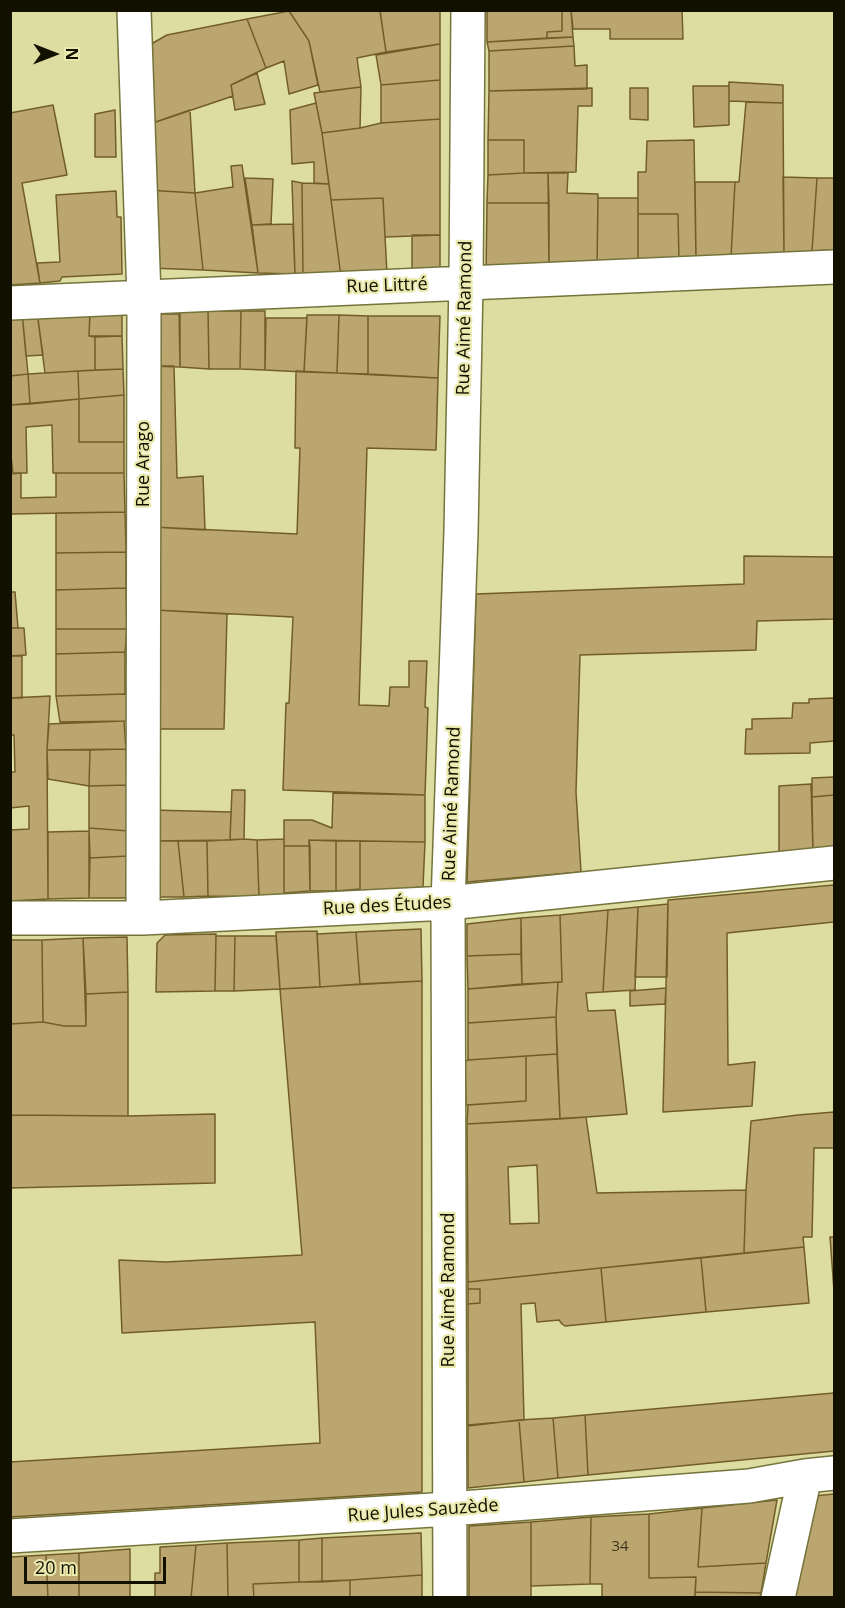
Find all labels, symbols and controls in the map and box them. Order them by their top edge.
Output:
north arrow [24,24,84,84]
text: N [61,47,83,61]
street label: Rue Aimé Ramond [453,240,477,396]
street label: Rue Littré [346,274,428,298]
street label: Rue Arago [133,421,155,507]
street label: Rue Aimé Ramond [439,726,465,882]
street label: Rue des Études [322,892,452,920]
street label: Rue Aimé Ramond [438,1213,460,1367]
street label: Rue Jules Sauzède [347,1495,499,1527]
house number: 34 [611,1538,629,1556]
scale bar [27,1545,170,1583]
text: 20 m [35,1555,77,1579]

